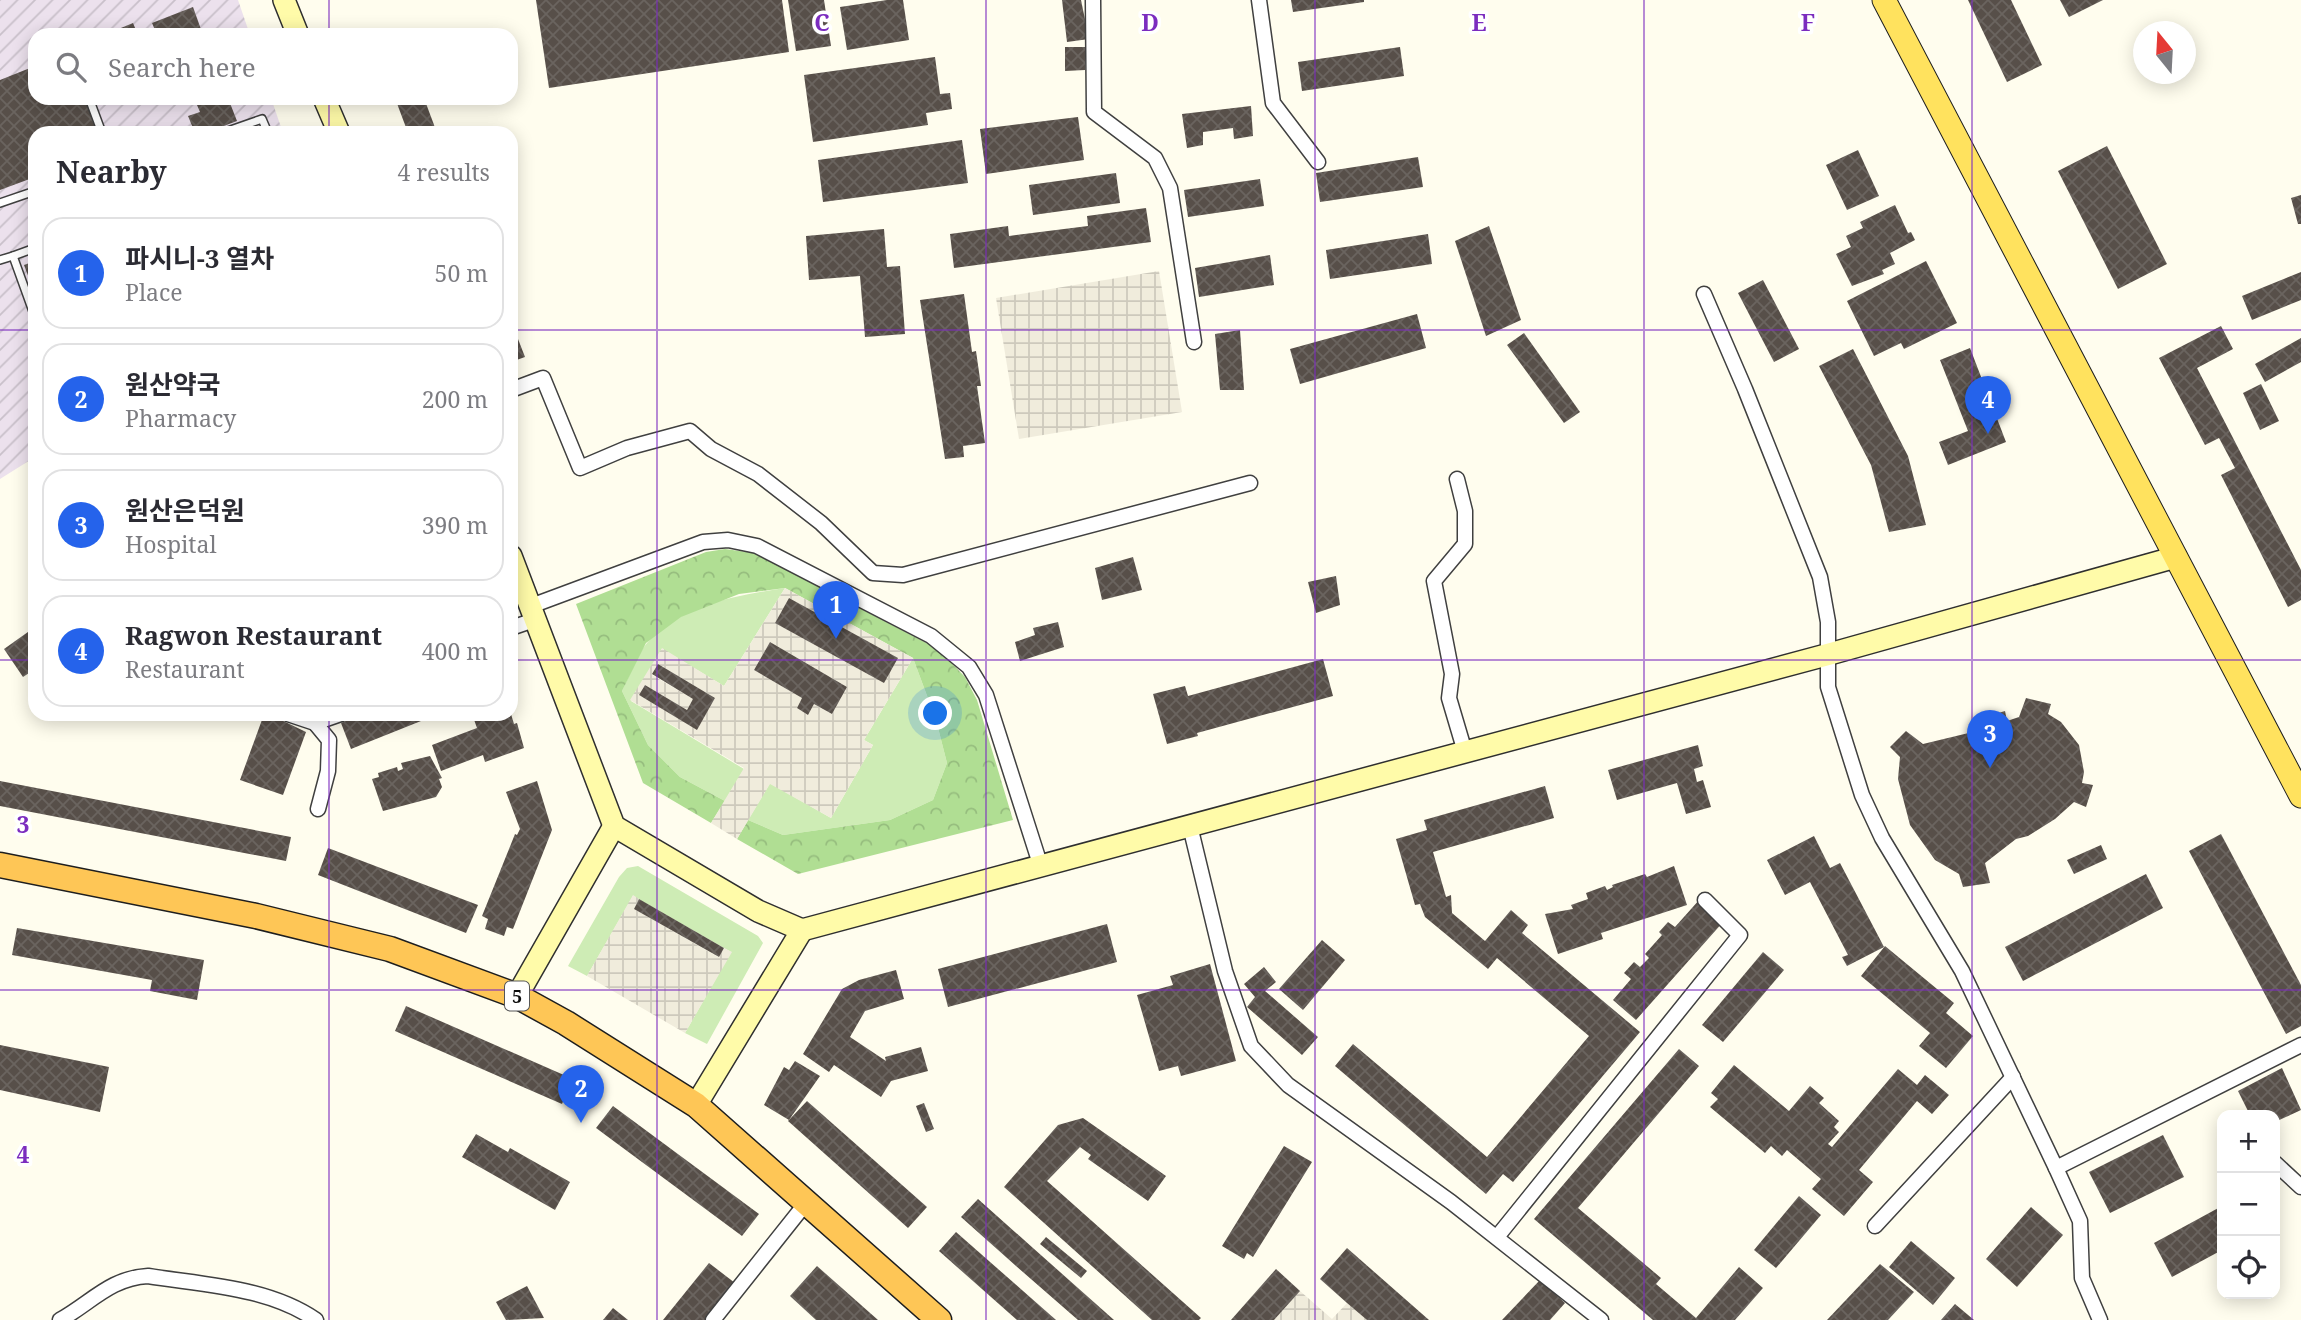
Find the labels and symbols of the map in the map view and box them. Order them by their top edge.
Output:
text: C [814,6,830,38]
text: D [1141,6,1159,38]
text: E [1471,6,1487,38]
text: F [1801,6,1815,38]
north arrow [2133,21,2196,84]
pin: 4 [1965,376,2011,434]
pin: 1 [813,581,859,639]
your location [918,696,952,730]
pin: 3 [1967,710,2013,768]
text: 3 [17,808,30,840]
road number: 5 [505,981,529,1010]
pin: 2 [558,1065,604,1123]
text: 4 [17,1138,30,1170]

